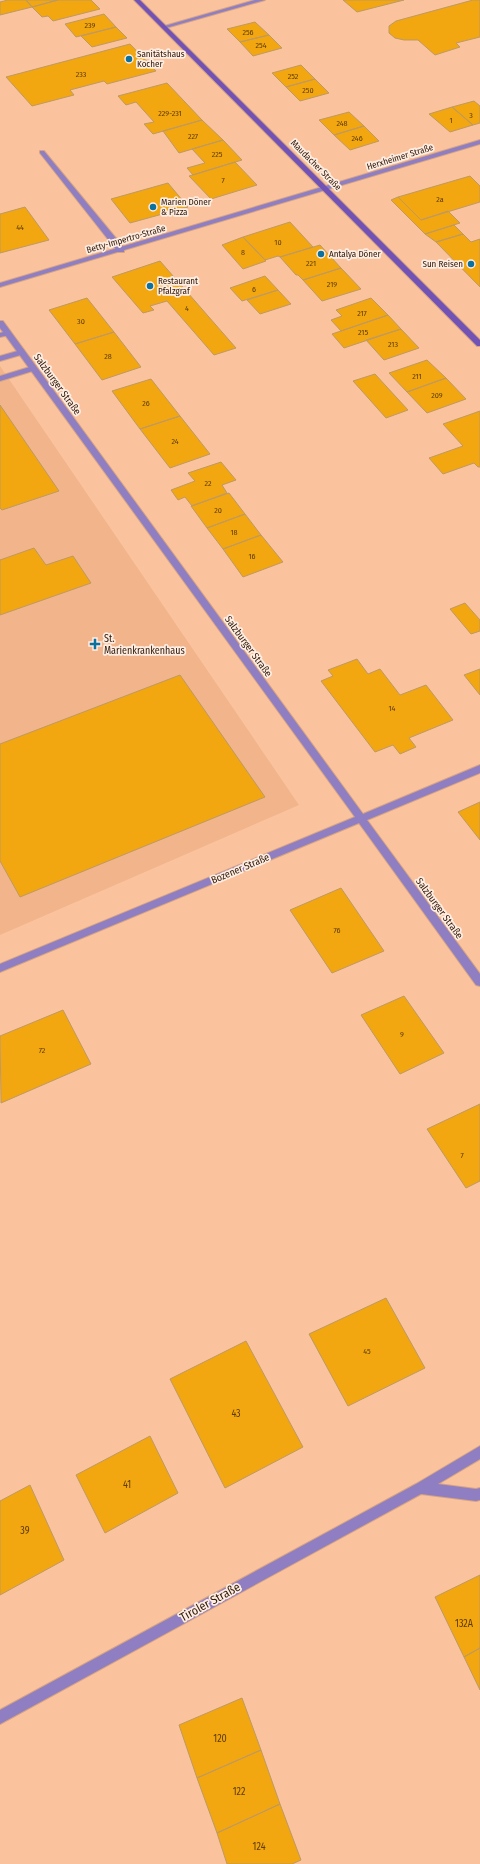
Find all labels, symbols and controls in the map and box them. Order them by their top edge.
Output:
house number: 239 [85,21,96,30]
house number: 256 [242,28,254,37]
house number: 254 [255,41,267,50]
place label: Sanitätshaus Kocher [137,49,185,69]
marker: Sanitätshaus Kocher [124,54,134,64]
house number: 233 [76,70,87,79]
house number: 252 [288,72,299,81]
house number: 250 [302,86,314,95]
house number: 229-231 [158,109,182,118]
house number: 3 [469,111,473,120]
house number: 1 [449,116,453,125]
house number: 248 [336,119,348,128]
house number: 227 [188,132,199,141]
house number: 246 [351,134,363,143]
street label: Maudacher Straße [289,138,344,193]
street label: Herxheimer Straße [366,142,435,172]
house number: 225 [212,150,223,159]
house number: 7 [221,176,225,185]
house number: 2a [436,195,444,204]
place label: Marien Döner & Pizza [161,197,212,217]
marker: Marien Döner & Pizza [148,202,158,212]
house number: 44 [16,223,24,232]
street label: Betty-Impertro-Straße [85,223,167,255]
house number: 10 [274,238,282,247]
house number: 8 [241,248,245,257]
marker: Antalya Döner [316,249,326,259]
place label: Antalya Döner [329,249,382,259]
house number: 221 [306,259,316,268]
place label: Sun Reisen [422,259,463,269]
marker: Sun Reisen [466,259,476,269]
place label: Restaurant Pfalzgraf [158,276,198,296]
house number: 219 [327,280,337,289]
marker: Restaurant Pfalzgraf [145,281,155,291]
house number: 6 [252,285,256,294]
house number: 4 [185,304,189,313]
house number: 217 [357,309,368,318]
house number: 30 [77,317,85,326]
house number: 215 [358,328,368,337]
house number: 213 [388,340,398,349]
street label: Salzburger Straße [31,352,83,417]
house number: 28 [104,352,112,361]
house number: 211 [412,372,422,381]
house number: 209 [431,391,443,400]
house number: 26 [142,399,150,408]
house number: 24 [171,437,179,446]
house number: 22 [204,479,212,488]
house number: 20 [214,506,222,515]
house number: 18 [230,528,238,537]
house number: 16 [248,552,256,561]
street label: Salzburger Straße [222,614,274,679]
place label: St. Marienkrankenhaus [104,633,185,657]
marker: St. Marienkrankenhaus [89,638,101,650]
house number: 14 [389,704,396,713]
street label: Bozener Straße [209,851,271,887]
street label: Salzburger Straße [413,876,465,941]
house number: 76 [333,926,341,935]
house number: 9 [400,1030,404,1039]
house number: 72 [39,1046,46,1055]
house number: 7 [460,1151,464,1160]
house number: 45 [363,1347,371,1356]
house number: 43 [231,1408,241,1420]
house number: 41 [123,1479,131,1491]
house number: 39 [20,1525,30,1537]
street label: Tiroler Straße [177,1580,243,1624]
house number: 132A [455,1618,474,1630]
house number: 120 [213,1733,227,1745]
house number: 122 [233,1786,246,1798]
house number: 124 [253,1841,266,1853]

